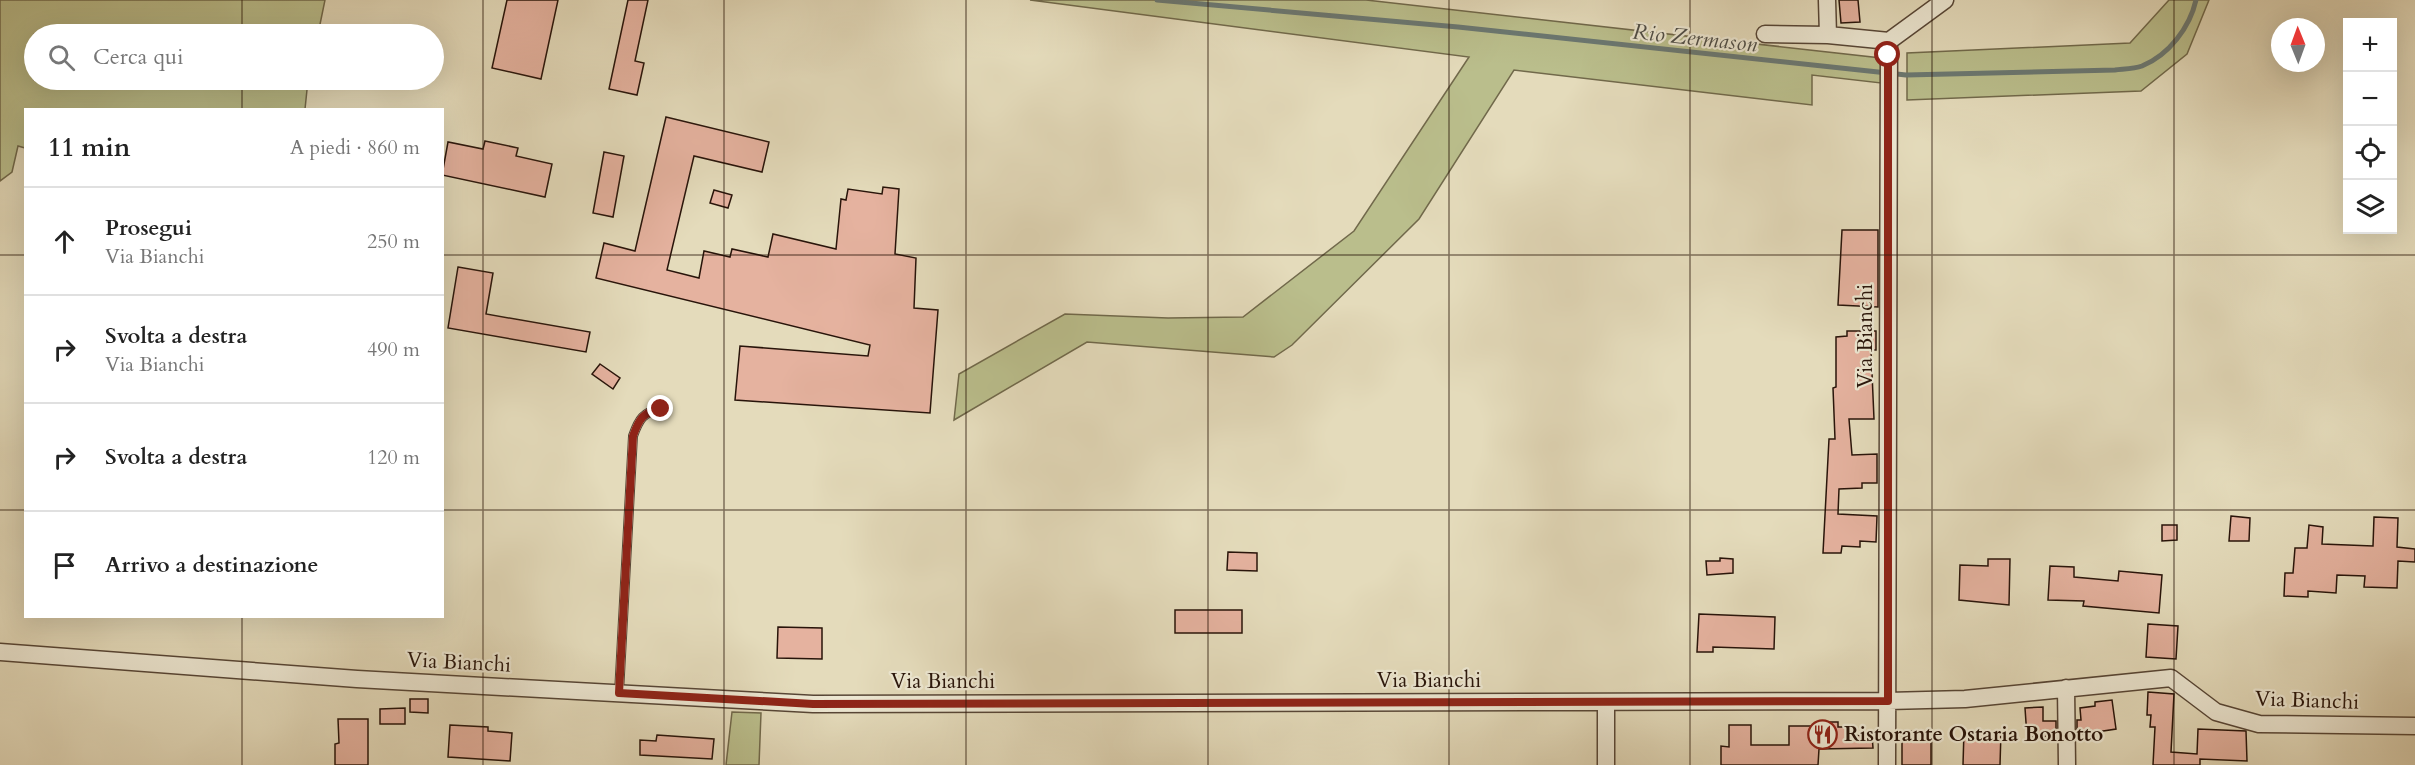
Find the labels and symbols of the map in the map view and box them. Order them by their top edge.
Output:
water label: Rio Zermason [1631,17,1759,59]
north arrow [2271,18,2325,72]
route start [1874,41,1900,67]
street label: Via Bianchi [1851,284,1880,388]
route end [647,395,673,421]
street label: Via Bianchi [406,645,512,680]
street label: Via Bianchi [1377,666,1481,695]
street label: Via Bianchi [891,667,995,696]
street label: Via Bianchi [2254,684,2360,717]
restaurant icon: Ristorante Ostaria Bonotto [1807,718,1839,750]
place label: Ristorante Ostaria Bonotto [1844,720,2103,749]

